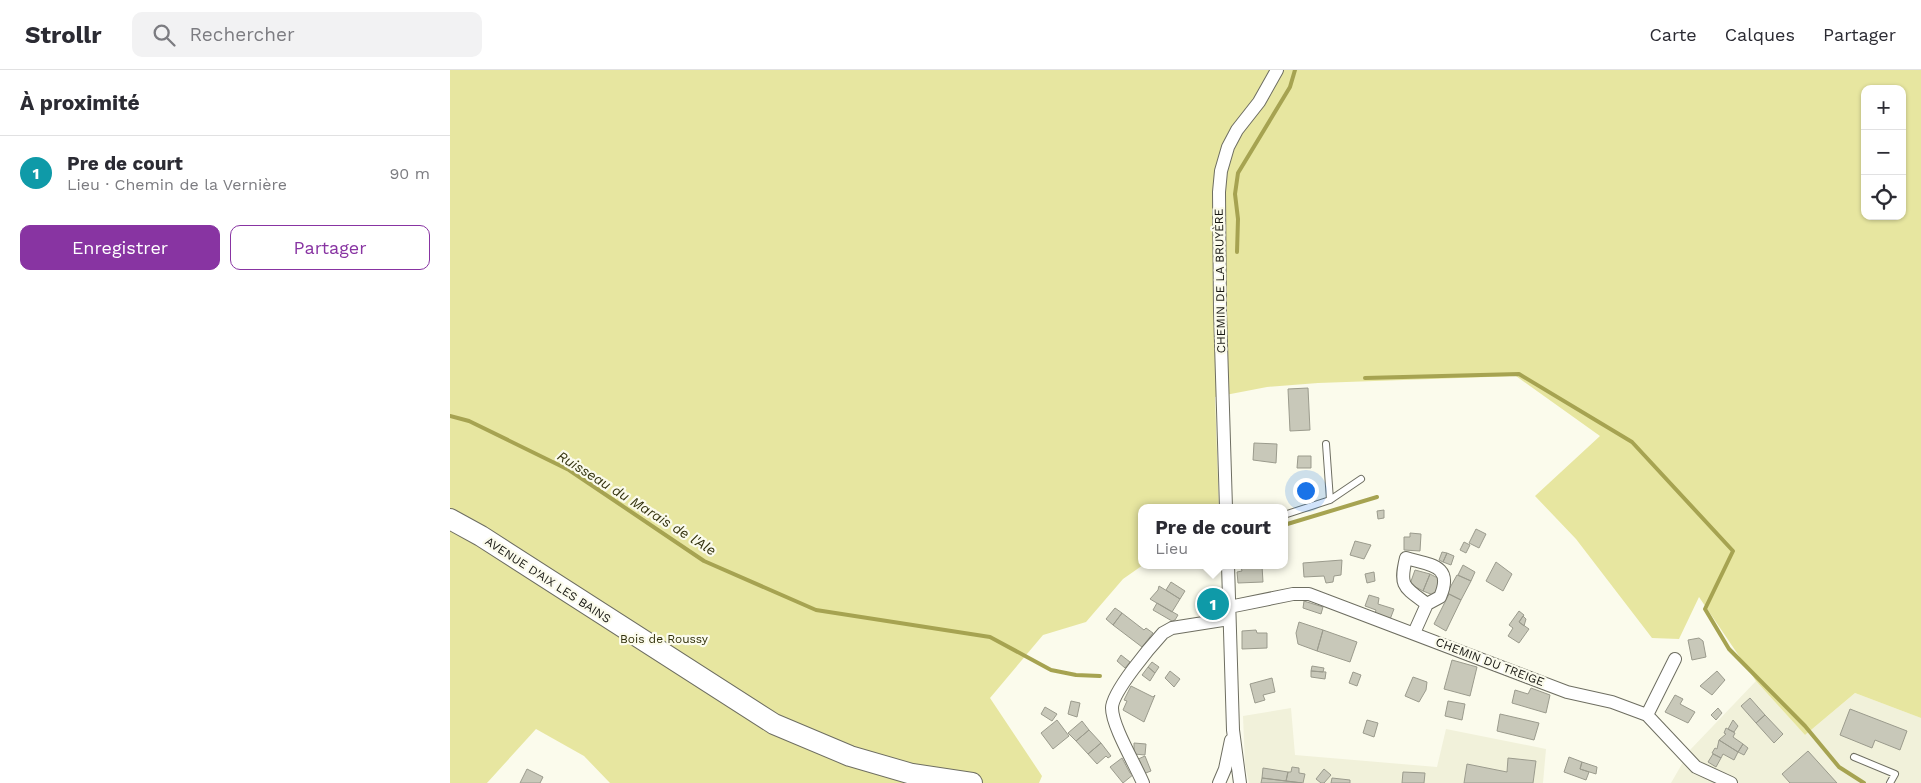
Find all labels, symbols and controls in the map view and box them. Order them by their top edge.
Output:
search box [132,12,482,57]
text: Strollr [25,21,102,49]
icon: search [150,21,178,49]
text: Rechercher [190,23,295,46]
text: Carte [1649,24,1697,45]
text: Calques [1725,24,1795,45]
text: Partager [1823,24,1896,45]
map controls [1861,85,1906,220]
button: + [1861,85,1906,130]
text: À proximité [20,90,140,115]
button: − [1861,130,1906,175]
text: Pre de court [67,152,183,175]
text: 1 [33,164,39,183]
text: 90 m [389,164,430,183]
text: Lieu · Chemin de la Vernière [67,175,287,194]
button: locate [1861,175,1906,220]
street label: CHEMIN DE LA BRUYÈRE [1212,208,1228,353]
button: Enregistrer [20,225,220,270]
button: Partager [230,225,430,270]
water label: Ruisseau du Marais de l'Ale [555,447,719,559]
your location [1293,478,1319,504]
popup [1138,504,1288,569]
text: Pre de court [1155,516,1271,539]
street label: AVENUE D'AIX LES BAINS [483,534,613,626]
text: Lieu [1155,539,1188,558]
pin: 1 [1197,585,1229,623]
park label: Bois de Roussy [620,632,709,646]
street label: CHEMIN DU TREIGE [1434,635,1547,689]

